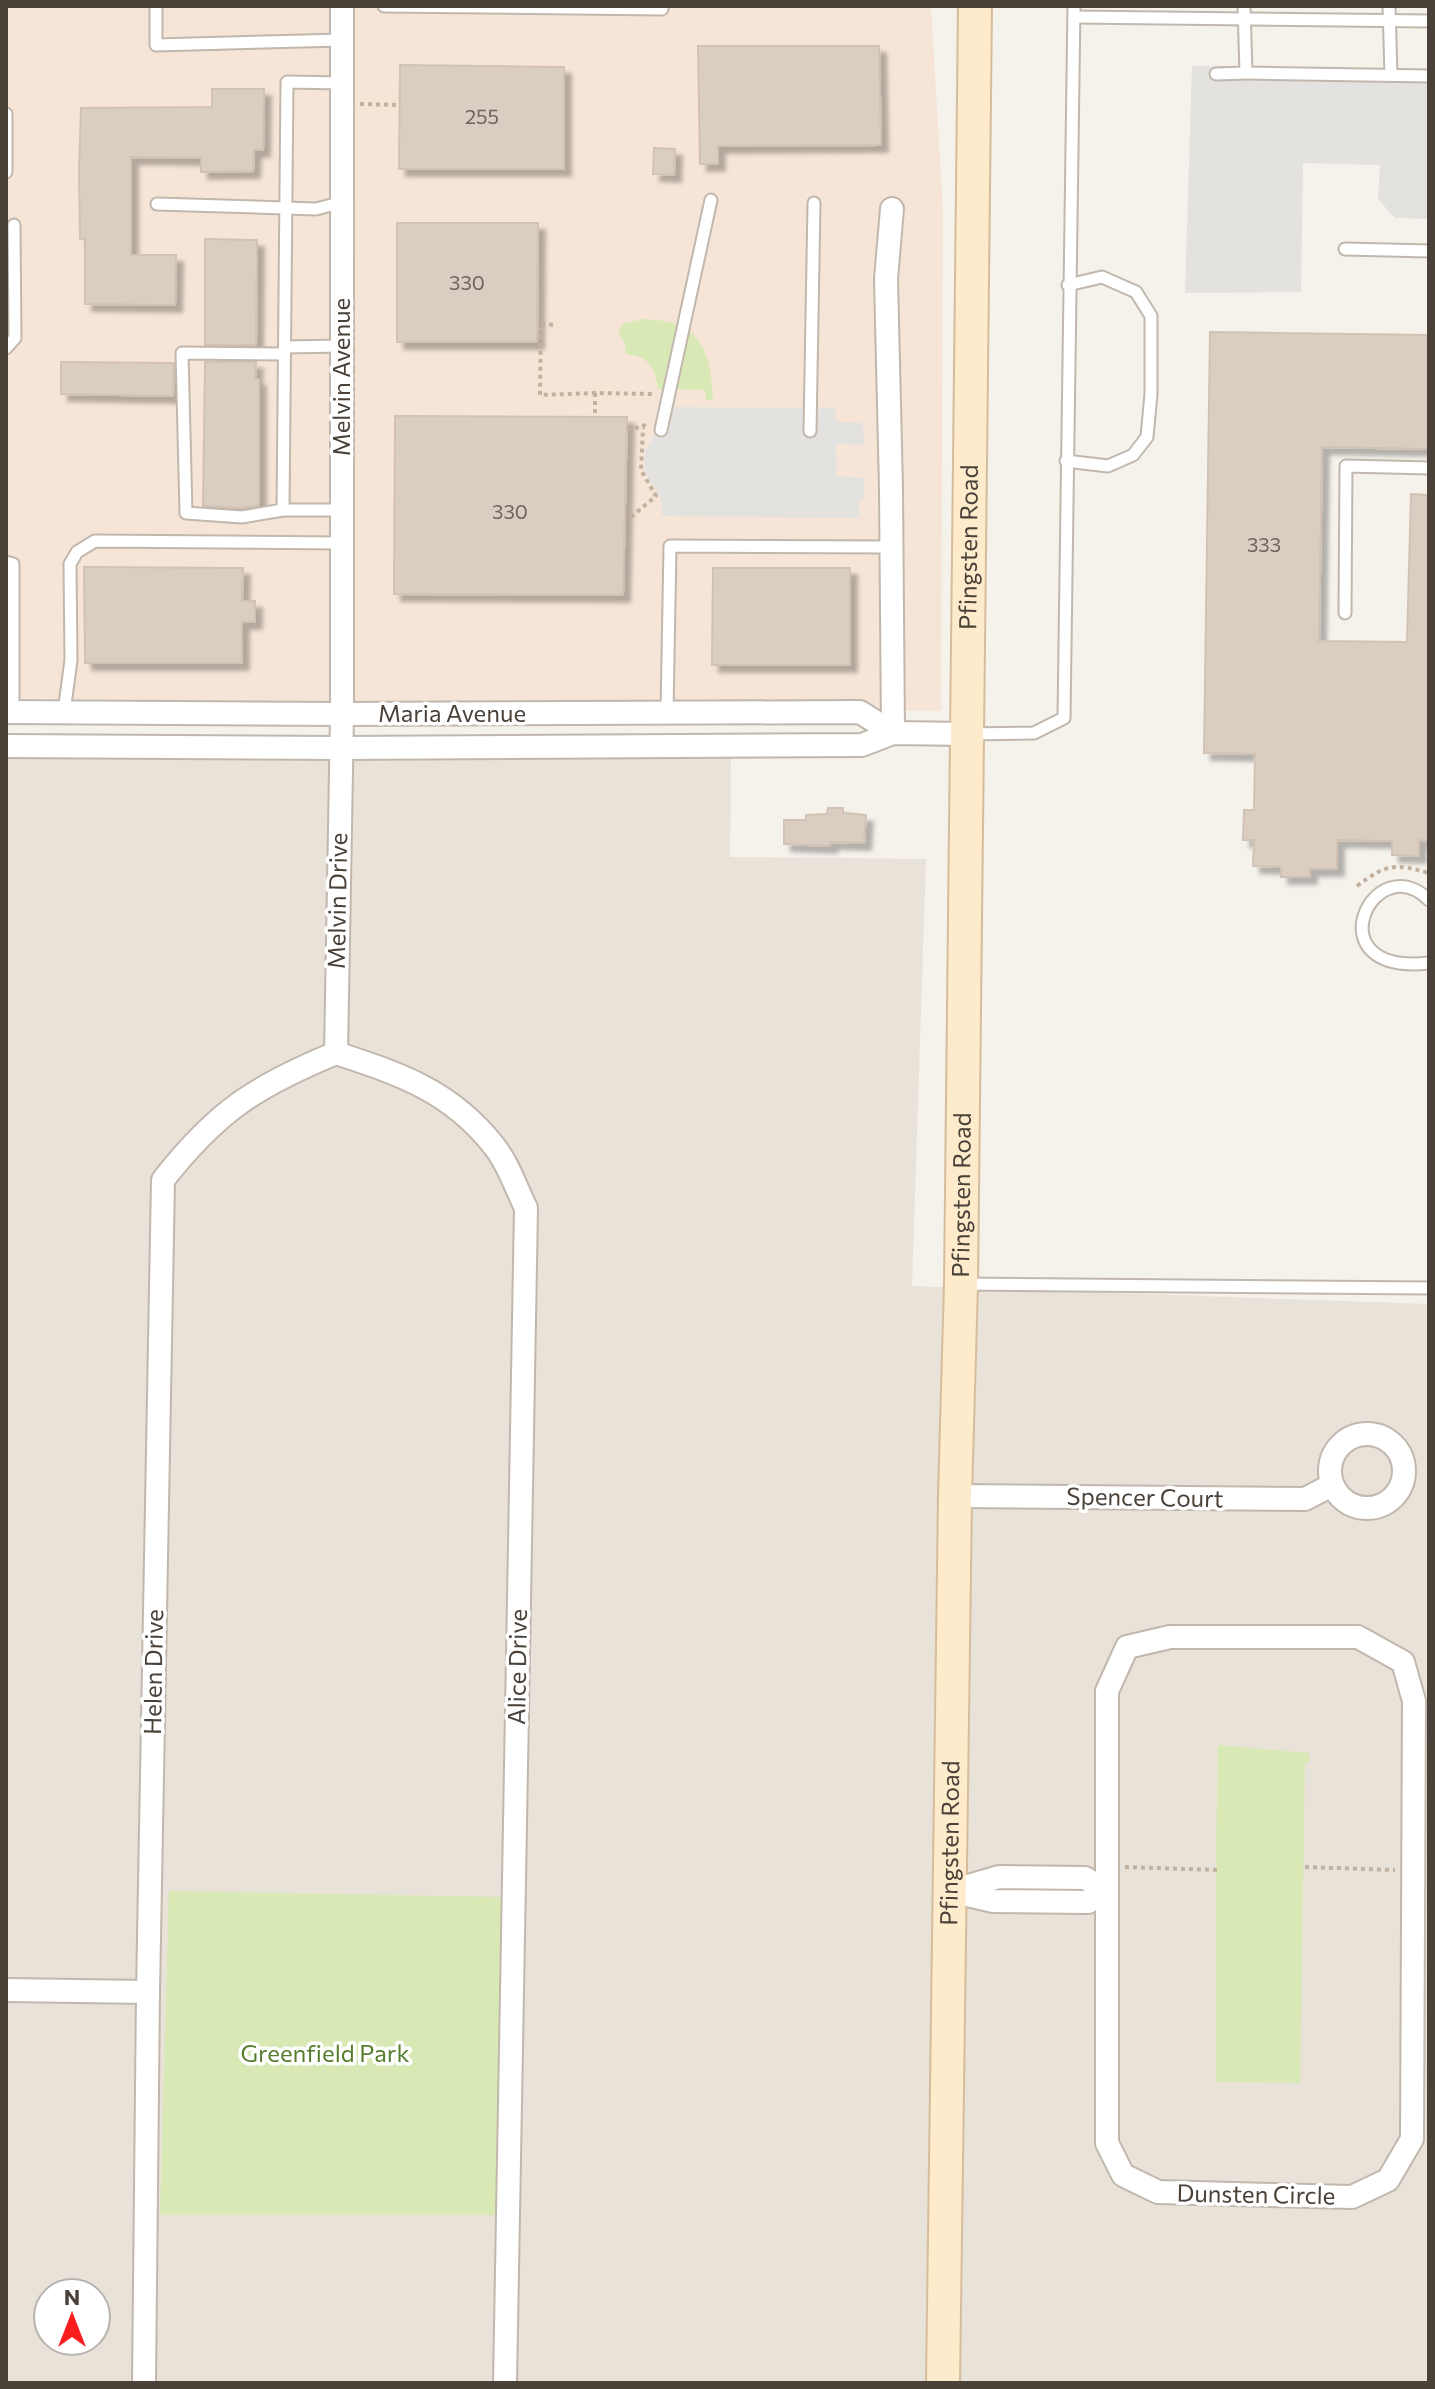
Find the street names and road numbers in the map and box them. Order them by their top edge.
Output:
street label: Melvin Avenue [326,298,355,456]
street label: Pfingsten Road [952,464,983,630]
street label: Maria Avenue [378,698,526,727]
street label: Melvin Drive [321,832,352,969]
street label: Pfingsten Road [945,1112,976,1278]
street label: Spencer Court [1066,1481,1224,1512]
street label: Helen Drive [137,1609,168,1735]
street label: Alice Drive [501,1609,532,1725]
street label: Pfingsten Road [933,1760,964,1926]
street label: Dunsten Circle [1176,2178,1336,2209]

